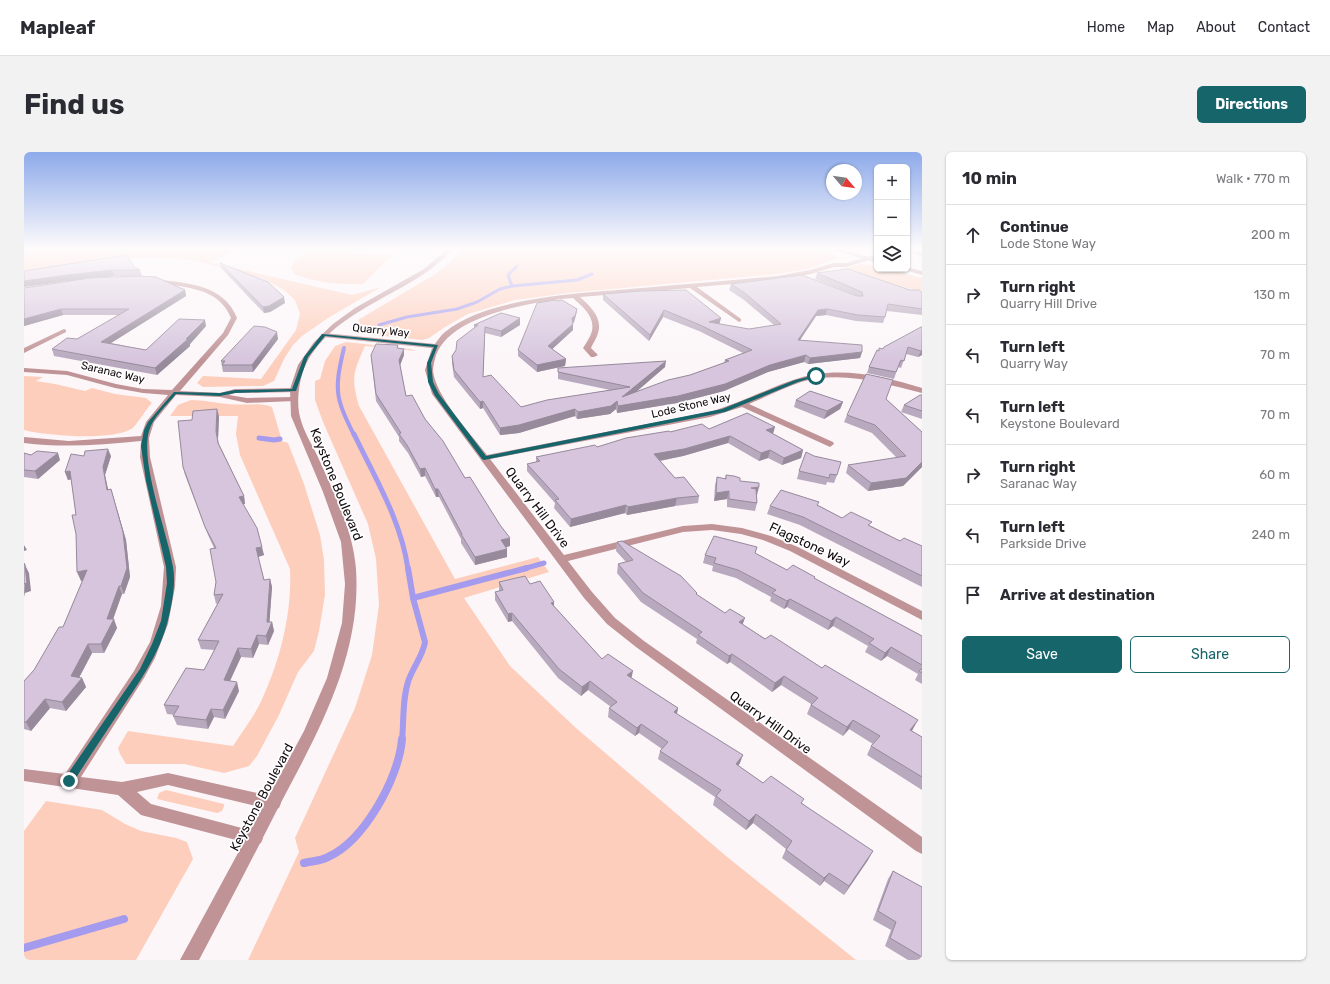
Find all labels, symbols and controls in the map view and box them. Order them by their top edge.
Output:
text: Mapleaf [20,16,95,39]
text: Home [1087,19,1125,36]
text: Map [1147,19,1174,36]
text: About [1196,19,1236,36]
text: Contact [1258,19,1310,36]
button: Directions [1197,86,1306,123]
text: Find us [24,88,124,121]
north arrow [826,164,862,200]
map controls [874,164,910,272]
button: + [874,164,910,200]
text: 10 min [962,168,1017,188]
text: Walk · 770 m [1216,171,1290,186]
button: − [874,200,910,236]
text: Continue [1000,218,1069,236]
icon: ahead [962,224,984,246]
text: 200 m [1251,227,1290,242]
button: layers [874,236,910,272]
text: Lode Stone Way [1000,236,1096,251]
text: Turn right [1000,278,1075,296]
icon: right [962,284,984,306]
text: 130 m [1254,287,1290,302]
text: Quarry Hill Drive [1000,296,1097,311]
street label: Quarry Way [352,321,410,340]
text: Turn left [1000,338,1065,356]
icon: left [962,344,984,366]
text: 70 m [1260,347,1290,362]
text: Quarry Way [1000,356,1068,371]
street label: Saranac Way [80,359,146,386]
route start [807,367,825,385]
street label: Lode Stone Way [650,390,732,421]
text: Turn left [1000,398,1065,416]
icon: left [962,404,984,426]
text: 70 m [1260,407,1290,422]
text: Keystone Boulevard [1000,416,1120,431]
street label: Keystone Boulevard [307,426,366,543]
text: Turn right [1000,458,1075,476]
street label: Quarry Hill Drive [502,464,573,551]
icon: right [962,464,984,486]
text: 60 m [1259,467,1290,482]
text: Saranac Way [1000,476,1077,491]
text: Turn left [1000,518,1065,536]
street label: Flagstone Way [767,519,853,571]
icon: left [962,524,984,546]
text: 240 m [1251,527,1290,542]
text: Parkside Drive [1000,536,1086,551]
icon: arrive [962,584,984,606]
text: Arrive at destination [1000,586,1155,604]
button: Save [962,636,1122,673]
button: Share [1130,636,1290,673]
street label: Quarry Hill Drive [727,688,814,757]
street label: Keystone Boulevard [227,741,296,854]
route end [60,772,78,790]

